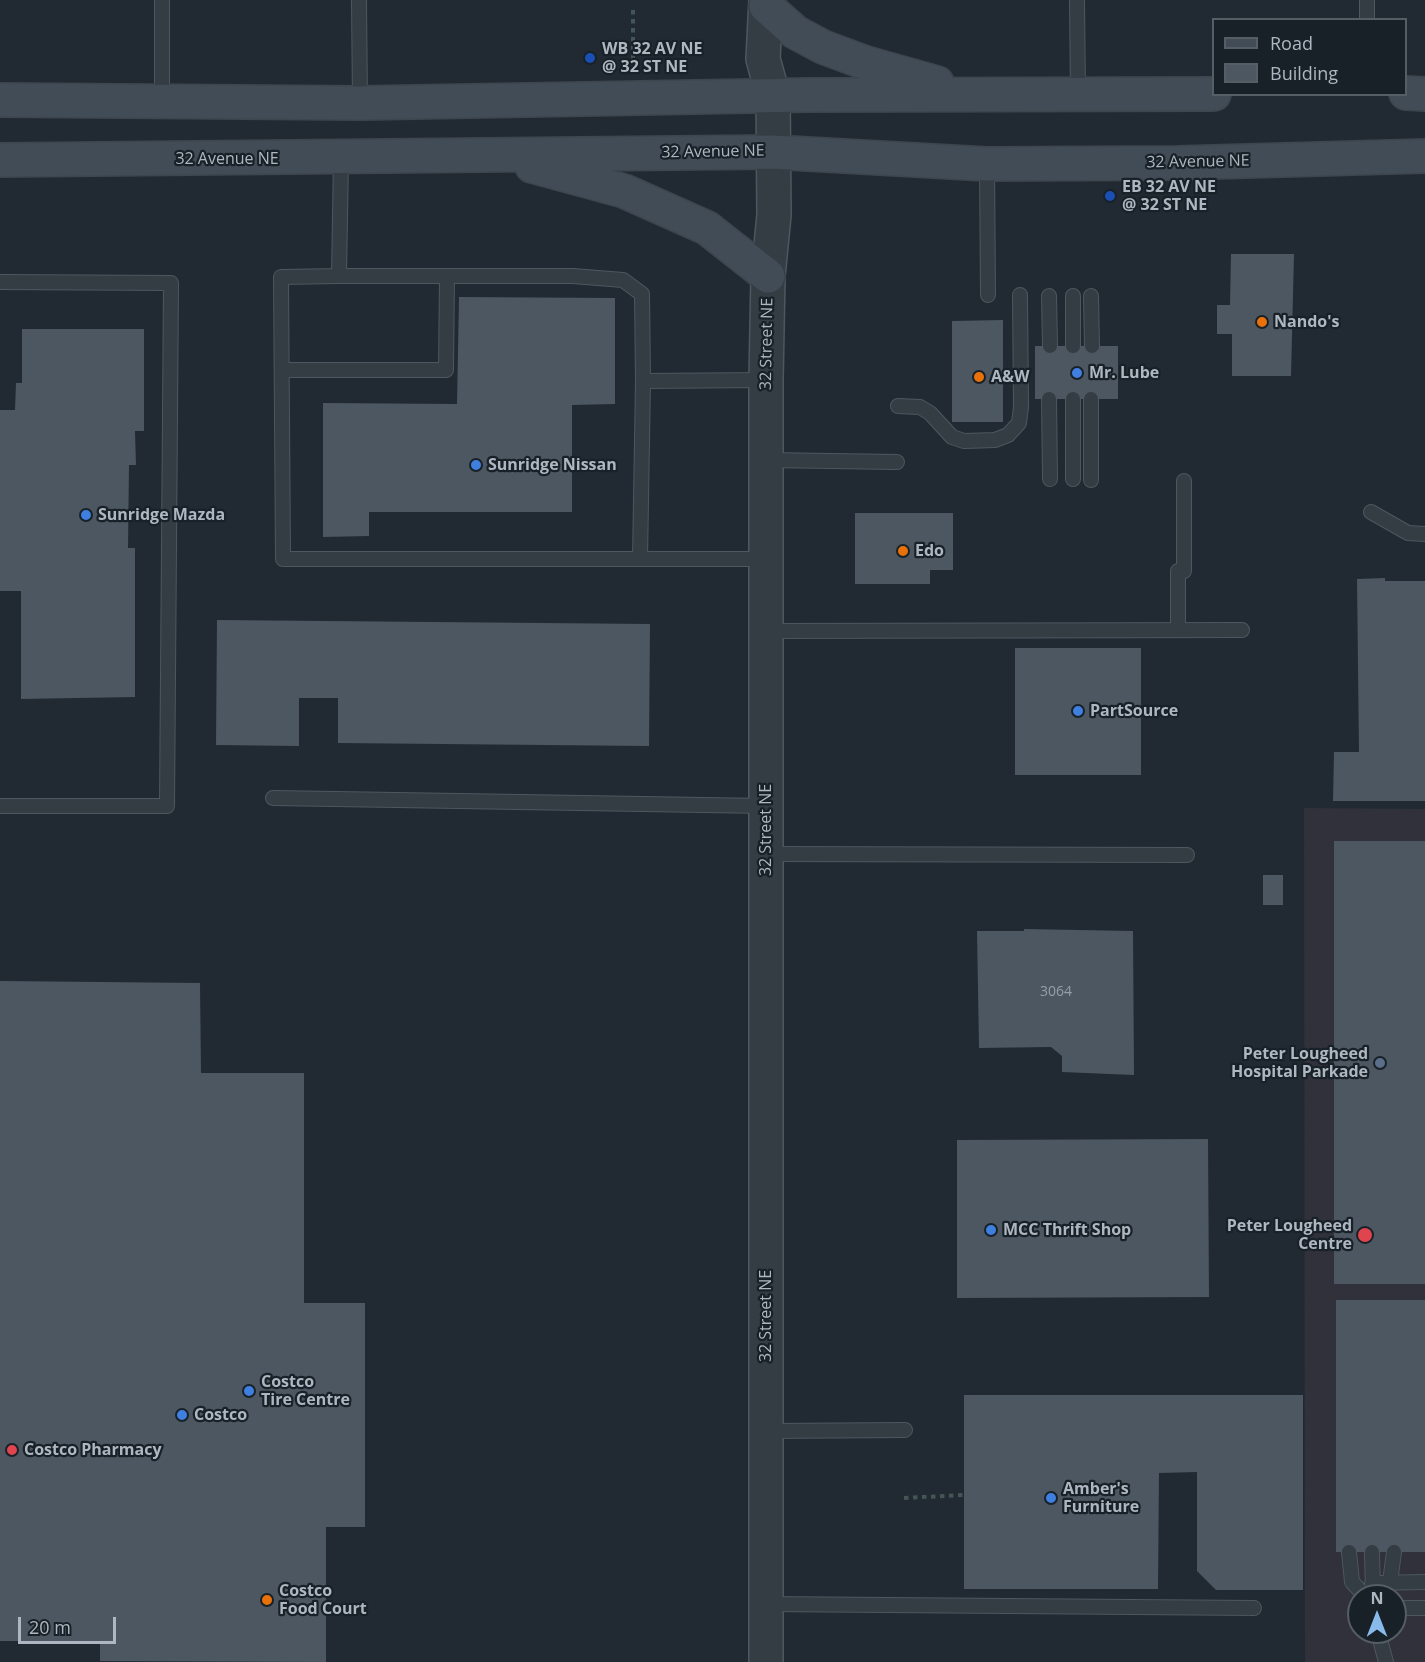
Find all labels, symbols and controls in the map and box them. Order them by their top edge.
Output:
legend [1212,18,1407,96]
text: Road [1270,31,1313,55]
place label: WB 32 AV NE @ 32 ST NE [602,39,702,77]
marker: WB 32 AV NE @ 32 ST NE [583,51,597,65]
text: Building [1270,61,1338,85]
street label: 32 Avenue NE [661,142,765,162]
street label: 32 Avenue NE [175,149,279,169]
street label: 32 Avenue NE [1146,152,1250,172]
place label: EB 32 AV NE @ 32 ST NE [1122,177,1216,215]
marker: EB 32 AV NE @ 32 ST NE [1103,189,1117,203]
street label: 32 Street NE [757,298,777,390]
place label: Nando's [1274,312,1339,332]
marker: Nando's [1255,315,1269,329]
place label: Mr. Lube [1089,363,1159,383]
marker: Mr. Lube [1070,366,1084,380]
place label: A&W [991,367,1030,387]
marker: A&W [972,370,986,384]
place label: Sunridge Nissan [488,455,617,475]
marker: Sunridge Nissan [469,458,483,472]
place label: Sunridge Mazda [98,505,225,525]
marker: Sunridge Mazda [79,508,93,522]
place label: Edo [915,541,944,561]
marker: Edo [896,544,910,558]
place label: PartSource [1090,701,1178,721]
marker: PartSource [1071,704,1085,718]
street label: 32 Street NE [756,784,776,876]
house number: 3064 [1040,984,1072,1000]
place label: Peter Lougheed Hospital Parkade [1231,1044,1368,1082]
marker: Peter Lougheed Hospital Parkade [1373,1056,1387,1070]
place label: Peter Lougheed Centre [1227,1216,1352,1254]
place label: MCC Thrift Shop [1003,1220,1131,1240]
marker: MCC Thrift Shop [984,1223,998,1237]
marker: Peter Lougheed Centre [1356,1226,1374,1244]
street label: 32 Street NE [756,1270,776,1362]
place label: Costco Tire Centre [261,1372,350,1410]
marker: Costco Tire Centre [242,1384,256,1398]
place label: Costco [194,1405,247,1425]
marker: Costco [175,1408,189,1422]
place label: Costco Pharmacy [24,1440,161,1460]
marker: Costco Pharmacy [5,1443,19,1457]
place label: Amber's Furniture [1063,1479,1139,1517]
marker: Amber's Furniture [1044,1491,1058,1505]
place label: Costco Food Court [279,1581,367,1619]
north arrow [1347,1584,1407,1644]
text: N [1370,1587,1384,1609]
marker: Costco Food Court [260,1593,274,1607]
scale bar [21,1605,118,1643]
text: 20 m [29,1615,71,1639]

